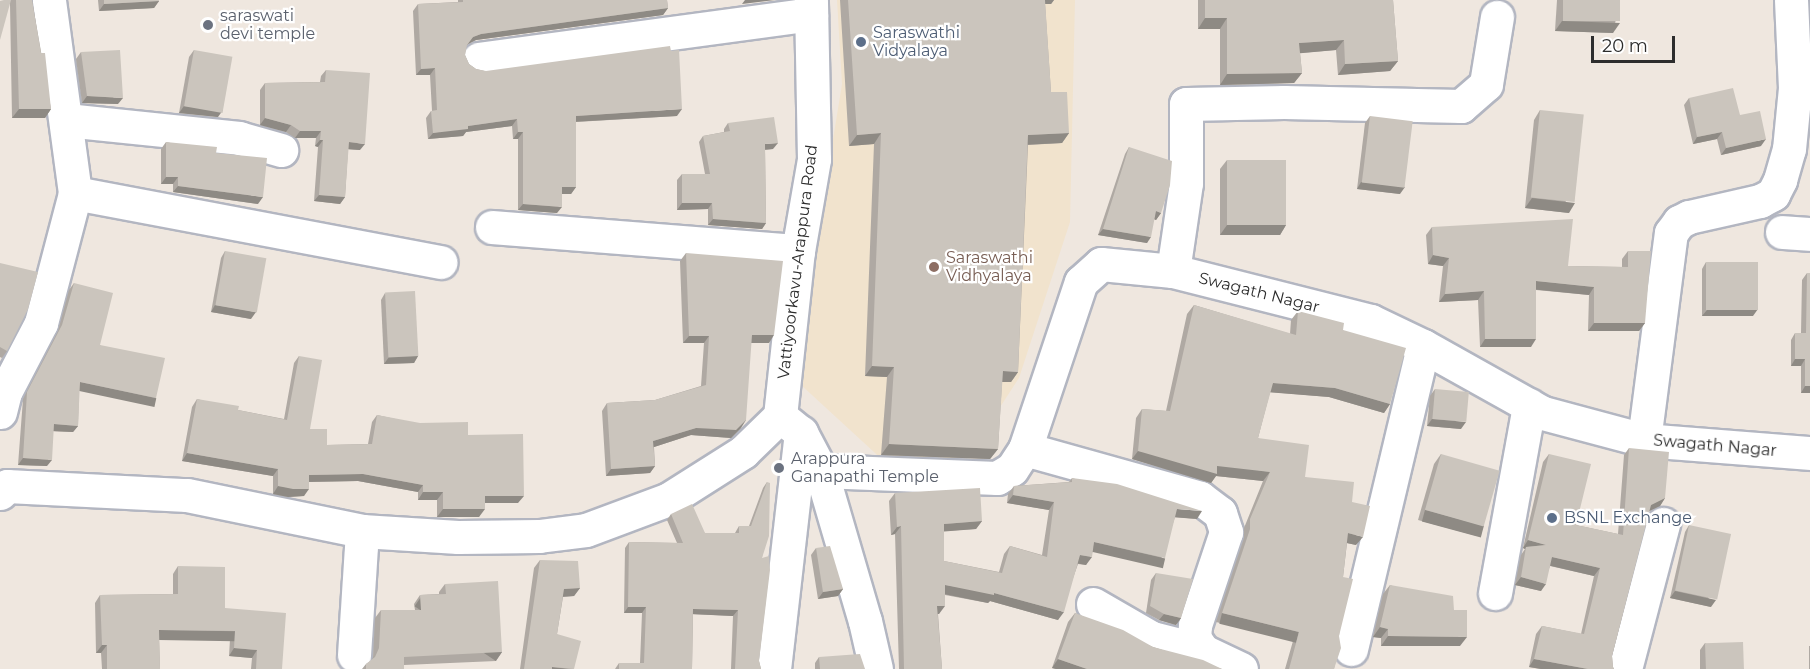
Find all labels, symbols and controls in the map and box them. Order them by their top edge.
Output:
place label: saraswati devi temple [220,6,315,44]
marker: saraswati devi temple [201,18,215,32]
place label: Saraswathi Vidyalaya [873,23,960,61]
scale bar [1594,24,1678,62]
marker: Saraswathi Vidyalaya [854,35,868,49]
text: 20 m [1602,35,1648,57]
street label: Vattiyoorkavu-Arappura Road [774,144,822,380]
place label: Saraswathi Vidhyalaya [946,248,1033,286]
marker: Saraswathi Vidhyalaya [927,260,941,274]
street label: Swagath Nagar [1197,269,1321,317]
street label: Swagath Nagar [1652,431,1778,461]
place label: Arappura Ganapathi Temple [791,449,939,487]
marker: Arappura Ganapathi Temple [772,461,786,475]
place label: BSNL Exchange [1564,508,1692,528]
marker: BSNL Exchange [1545,511,1559,525]

